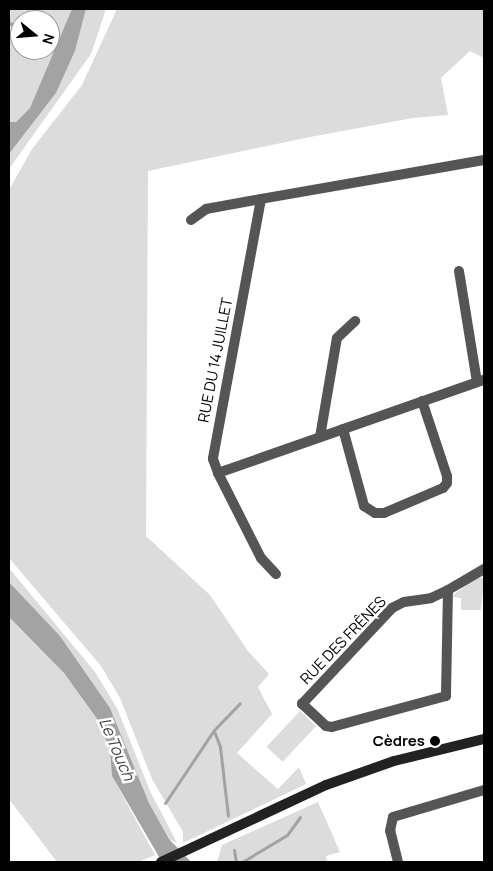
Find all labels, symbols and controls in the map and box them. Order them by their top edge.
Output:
north arrow [10,10,60,60]
text: N [38,32,59,47]
street label: RUE DU 14 JUILLET [194,296,236,424]
street label: RUE DES FRÊNES [297,592,389,688]
water label: Le Touch [95,715,139,783]
place label: Cèdres [373,732,425,750]
marker: Cèdres [429,735,441,747]

